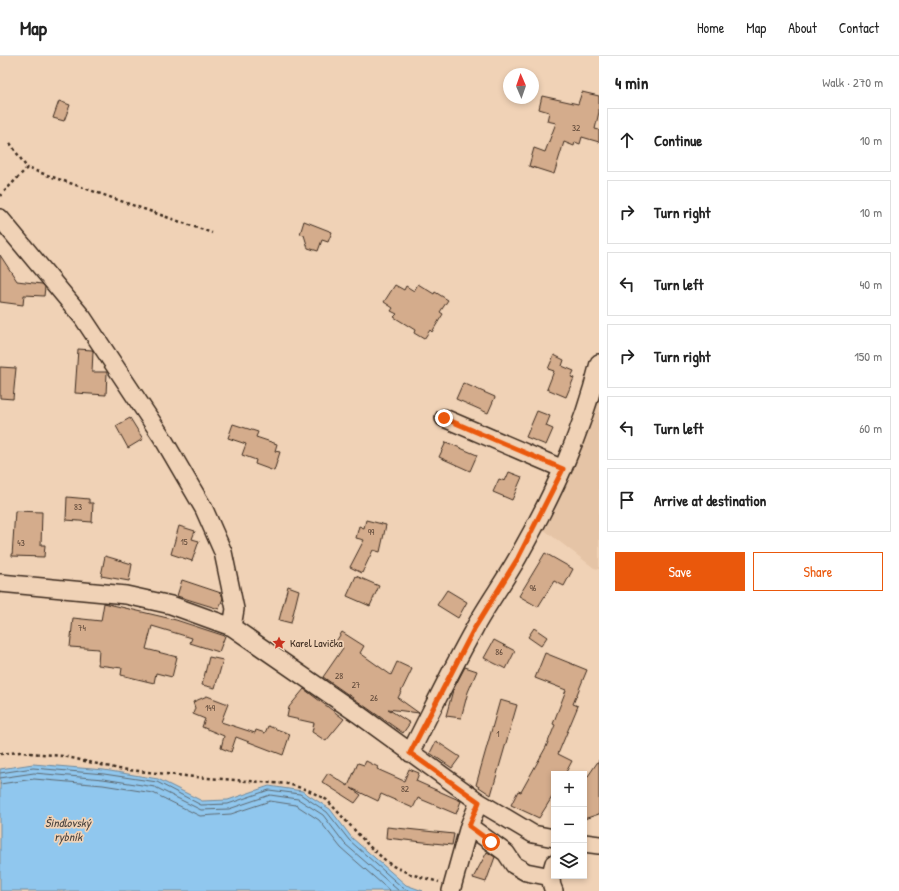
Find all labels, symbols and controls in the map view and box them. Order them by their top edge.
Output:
text: Map [20,15,47,41]
text: Home [697,18,724,37]
text: Map [746,18,766,37]
text: About [788,18,817,37]
text: Contact [839,18,879,37]
north arrow [503,68,539,104]
text: 4 min [615,71,648,94]
text: Walk · 270 m [822,73,883,91]
house number: 32 [572,122,581,134]
icon: ahead [616,129,638,151]
text: Continue [654,130,702,151]
text: 10 m [860,131,882,149]
icon: right [616,201,638,223]
text: Turn right [654,202,710,223]
text: 10 m [860,203,882,221]
icon: left [616,273,638,295]
text: Turn left [654,274,704,295]
text: 40 m [859,275,882,293]
icon: right [616,345,638,367]
text: Turn right [654,346,710,367]
text: 150 m [854,347,882,365]
route end [435,409,453,427]
icon: left [616,417,638,439]
text: Turn left [654,418,704,439]
text: 60 m [859,419,882,437]
icon: arrive [616,489,638,511]
text: Arrive at destination [654,490,766,511]
house number: 83 [74,501,82,513]
house number: 99 [368,526,375,538]
house number: 15 [180,536,188,548]
house number: 43 [17,537,25,549]
button: Save [615,552,745,591]
button: Share [753,552,883,591]
house number: 96 [530,582,537,594]
house number: 74 [78,622,87,634]
place icon: Karel Lavička [271,635,287,651]
place label: Karel Lavička [290,636,343,650]
house number: 86 [495,646,503,658]
house number: 28 [335,670,343,682]
house number: 27 [352,679,361,691]
house number: 26 [370,692,378,704]
house number: 149 [205,702,216,714]
house number: 1 [496,728,500,740]
map controls [551,771,587,879]
button: + [551,771,587,807]
house number: 82 [401,783,410,795]
button: − [551,807,587,843]
water label: Šindlovský rybník [45,814,93,845]
route start [482,833,500,851]
button: layers [551,843,587,879]

